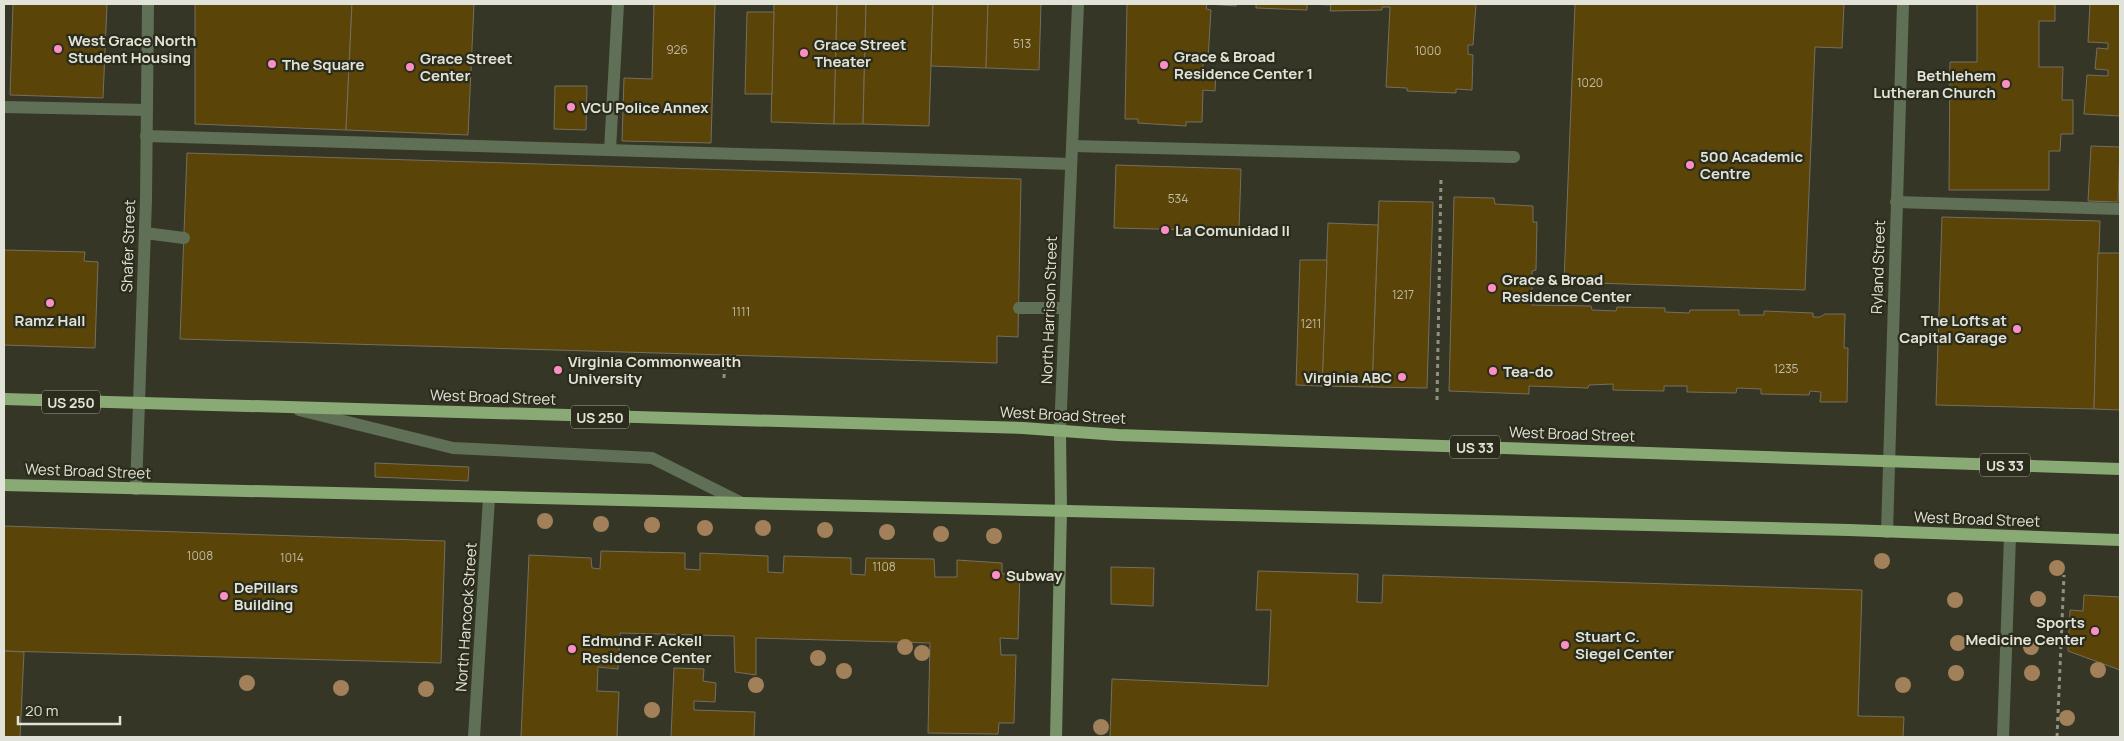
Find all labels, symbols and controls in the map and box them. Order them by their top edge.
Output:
place label: West Grace North Student Housing [68,30,196,68]
place label: Grace Street Theater [814,34,907,72]
house number: 513 [1013,35,1031,52]
house number: 926 [666,41,688,58]
house number: 1000 [1415,42,1441,59]
marker: West Grace North Student Housing [52,43,64,55]
place label: Grace & Broad Residence Center 1 [1174,46,1313,84]
marker: Grace Street Theater [798,47,810,59]
place label: Grace Street Center [420,48,513,86]
place label: The Square [282,54,365,75]
marker: The Square [266,58,278,70]
marker: Grace & Broad Residence Center 1 [1158,59,1170,71]
marker: Grace Street Center [404,61,416,73]
place label: Bethlehem Lutheran Church [1873,65,1996,103]
house number: 1020 [1577,74,1603,91]
marker: Bethlehem Lutheran Church [2000,78,2012,90]
place label: VCU Police Annex [581,97,709,118]
marker: VCU Police Annex [565,101,577,113]
place label: 500 Academic Centre [1700,146,1803,184]
marker: 500 Academic Centre [1684,159,1696,171]
house number: 534 [1168,190,1188,207]
street label: Shafer Street [116,199,140,293]
place label: La Comunidad II [1175,220,1290,241]
street label: Ryland Street [1866,220,1890,314]
marker: La Comunidad II [1159,224,1171,236]
street label: North Harrison Street [1036,236,1062,384]
place label: Grace & Broad Residence Center [1502,269,1631,307]
marker: Grace & Broad Residence Center [1486,282,1498,294]
house number: 1217 [1392,286,1414,303]
marker: Ramz Hall [44,297,56,309]
house number: 1111 [732,303,750,320]
place label: Ramz Hall [15,310,85,331]
place label: The Lofts at Capital Garage [1899,310,2007,348]
house number: 1211 [1301,315,1321,332]
marker: The Lofts at Capital Garage [2011,323,2023,335]
place label: Virginia Commonwealth University [568,351,741,389]
house number: 1235 [1773,360,1799,377]
place label: Tea-do [1503,361,1553,382]
marker: Virginia Commonwealth University [552,364,564,376]
marker: Tea-do [1487,365,1499,377]
place label: Virginia ABC [1304,367,1392,388]
marker: Virginia ABC [1396,371,1408,383]
street label: West Broad Street [429,384,557,410]
road number: US 250 [42,391,100,414]
street label: West Broad Street [999,401,1127,429]
road number: US 250 [571,406,629,428]
street label: West Broad Street [1508,421,1636,447]
road number: US 33 [1450,436,1500,458]
road number: US 33 [1980,454,2030,476]
street label: West Broad Street [24,458,152,484]
street label: West Broad Street [1913,506,2041,532]
street label: North Hancock Street [450,542,482,692]
house number: 1008 [187,547,213,564]
house number: 1014 [280,549,304,566]
house number: 1108 [872,558,896,575]
place label: Subway [1006,565,1063,586]
marker: Subway [990,569,1002,581]
place label: DePillars Building [234,577,298,615]
marker: DePillars Building [218,590,230,602]
place label: Sports Medicine Center [1965,612,2085,650]
marker: Sports Medicine Center [2089,625,2101,637]
place label: Stuart C. Siegel Center [1575,626,1674,664]
place label: Edmund F. Ackell Residence Center [582,630,711,668]
marker: Stuart C. Siegel Center [1559,639,1571,651]
marker: Edmund F. Ackell Residence Center [566,643,578,655]
scale bar [18,694,120,726]
text: 20 m [25,700,58,721]

